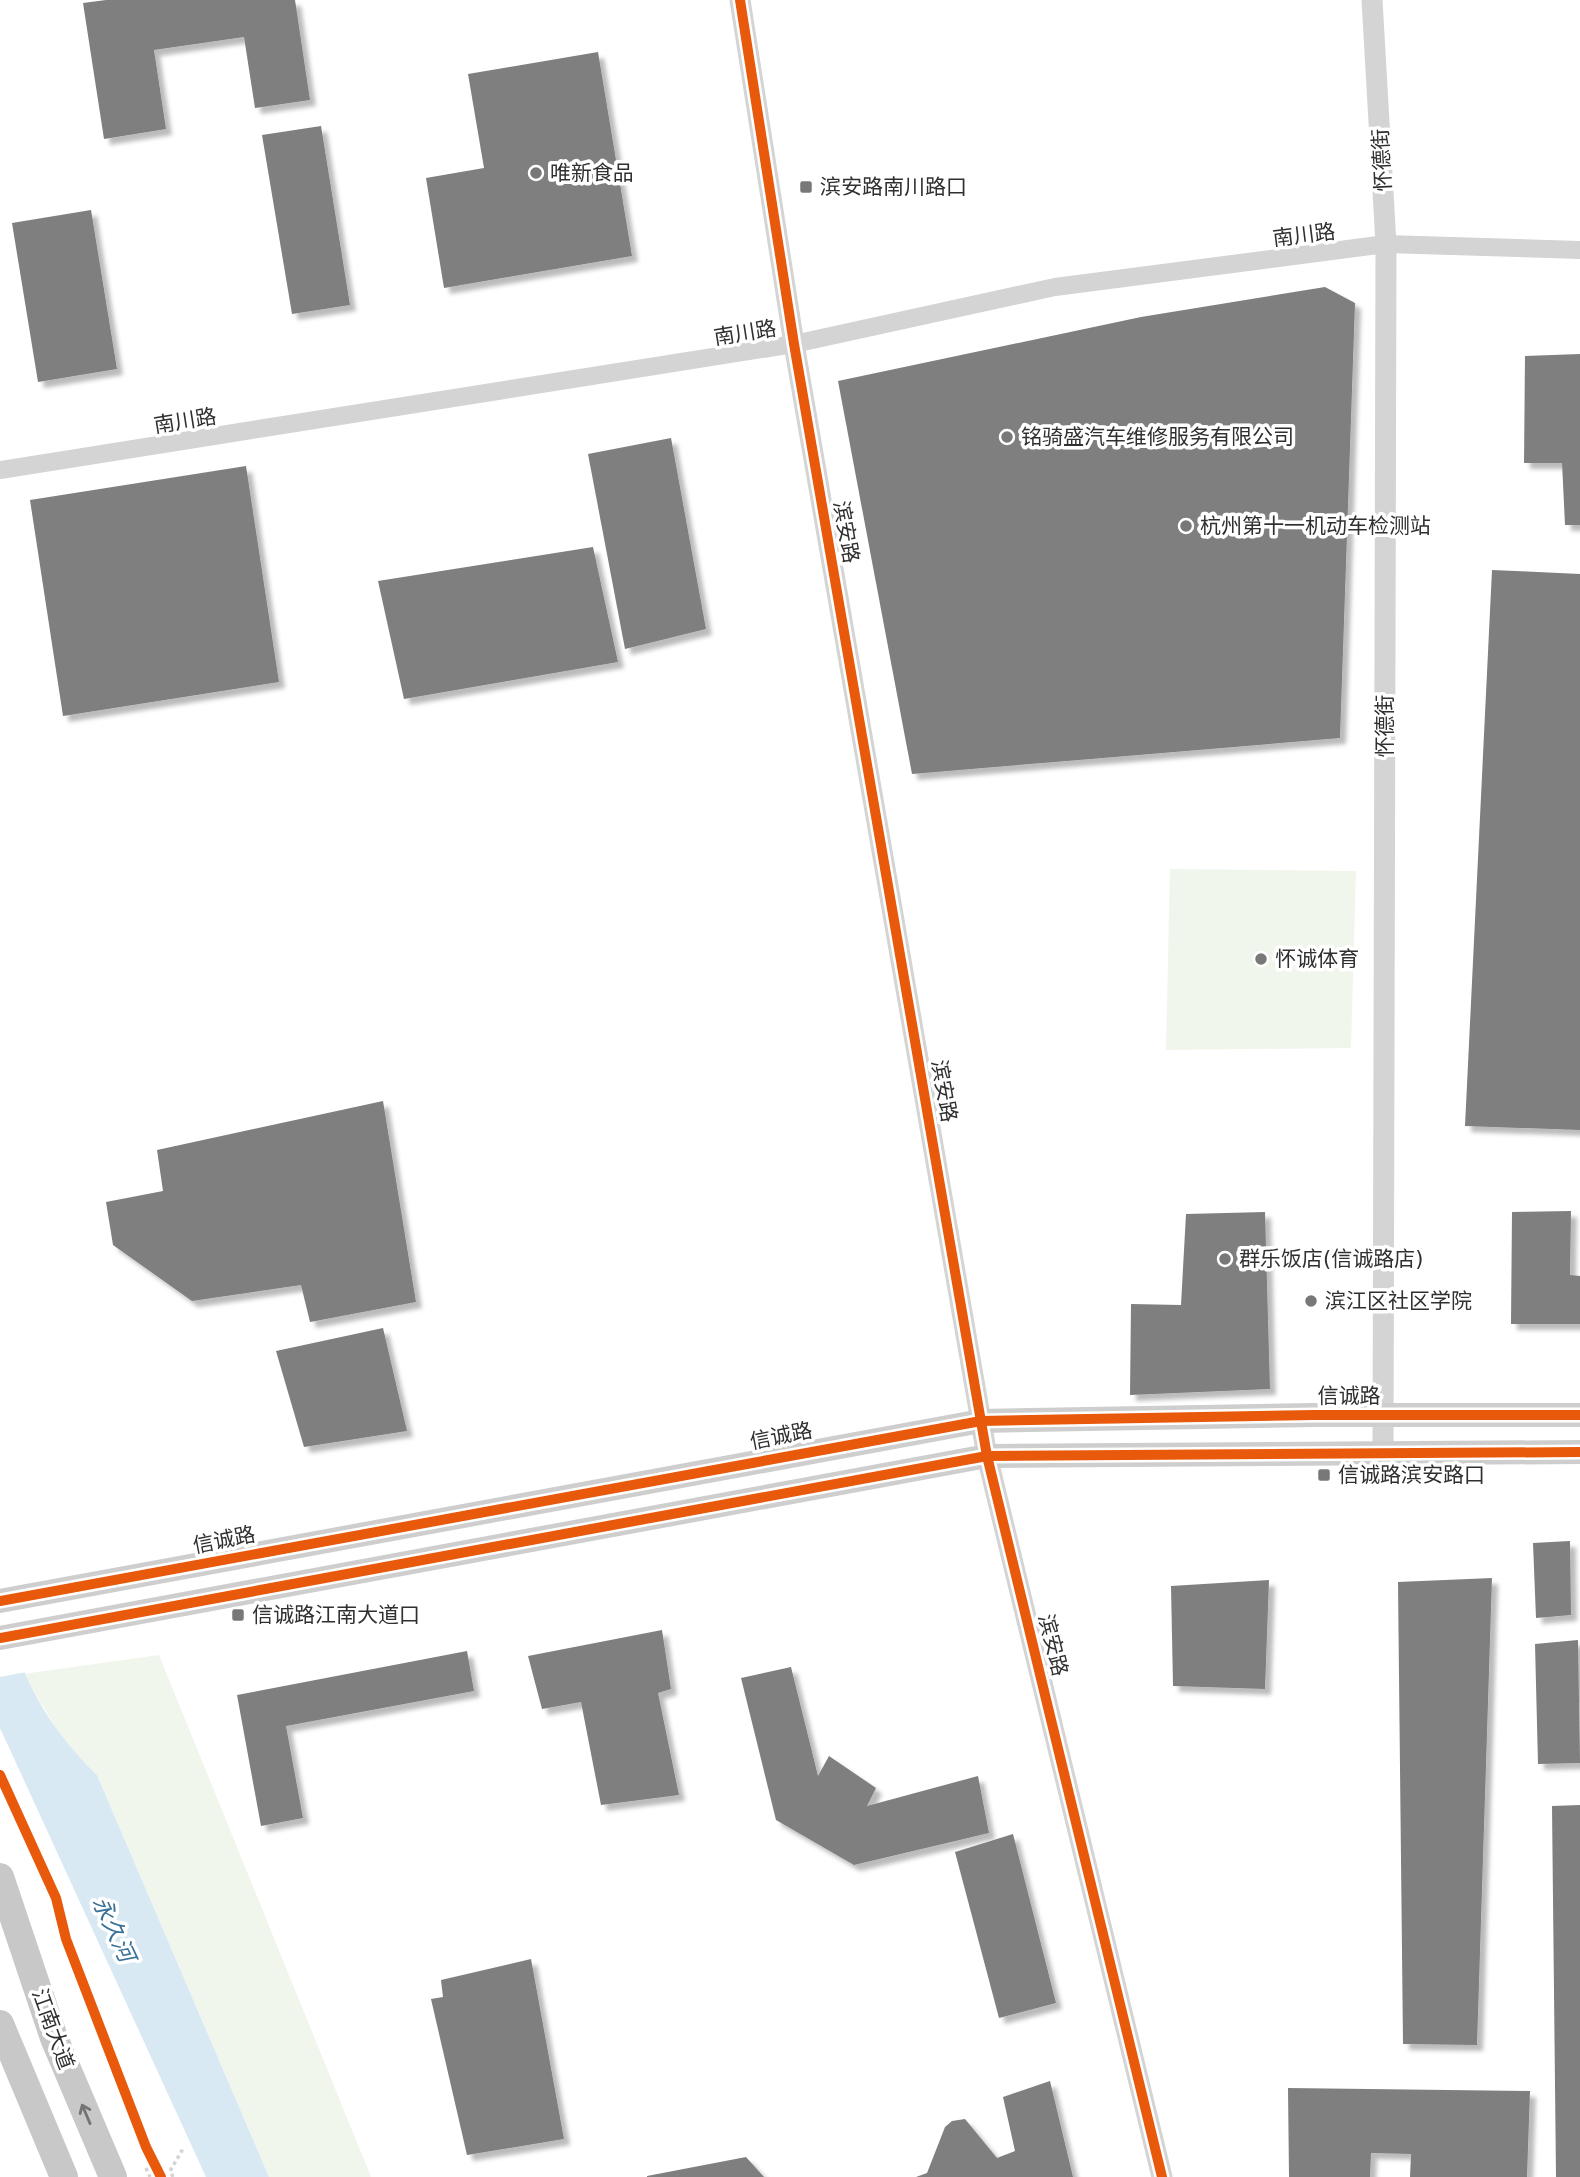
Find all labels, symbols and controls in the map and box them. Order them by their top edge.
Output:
street label: 怀德街 [1368,128,1396,192]
place label: 唯新食品 [550,161,634,185]
marker: 唯新食品 [528,165,544,181]
place label: 滨安路南川路口 [820,175,967,199]
marker: 滨安路南川路口 [798,179,814,195]
street label: 南川路 [1271,219,1337,251]
street label: 南川路 [712,316,778,350]
street label: 南川路 [152,404,218,438]
place label: 铭骑盛汽车维修服务有限公司 [1021,425,1294,449]
marker: 铭骑盛汽车维修服务有限公司 [999,429,1015,445]
street label: 滨安路 [829,499,863,565]
place label: 杭州第十一机动车检测站 [1200,514,1431,538]
marker: 杭州第十一机动车检测站 [1178,518,1194,534]
street label: 怀德街 [1373,695,1397,758]
place label: 怀诚体育 [1275,947,1359,971]
marker: 怀诚体育 [1253,951,1269,967]
street label: 滨安路 [927,1058,961,1124]
place label: 群乐饭店(信诚路店) [1239,1247,1423,1271]
marker: 群乐饭店(信诚路店) [1217,1251,1233,1267]
place label: 滨江区社区学院 [1325,1289,1472,1313]
marker: 滨江区社区学院 [1303,1293,1319,1309]
street label: 信诚路 [1318,1384,1381,1408]
street label: 信诚路 [748,1418,814,1454]
place label: 信诚路滨安路口 [1338,1463,1485,1487]
marker: 信诚路滨安路口 [1316,1467,1332,1483]
street label: 信诚路 [191,1522,257,1558]
place label: 信诚路江南大道口 [252,1603,420,1627]
marker: 信诚路江南大道口 [230,1607,246,1623]
street label: 滨安路 [1034,1612,1072,1678]
water label: 永久河 [88,1892,142,1969]
street label: 江南大道 [27,1985,79,2073]
one-way arrow [79,2104,92,2125]

